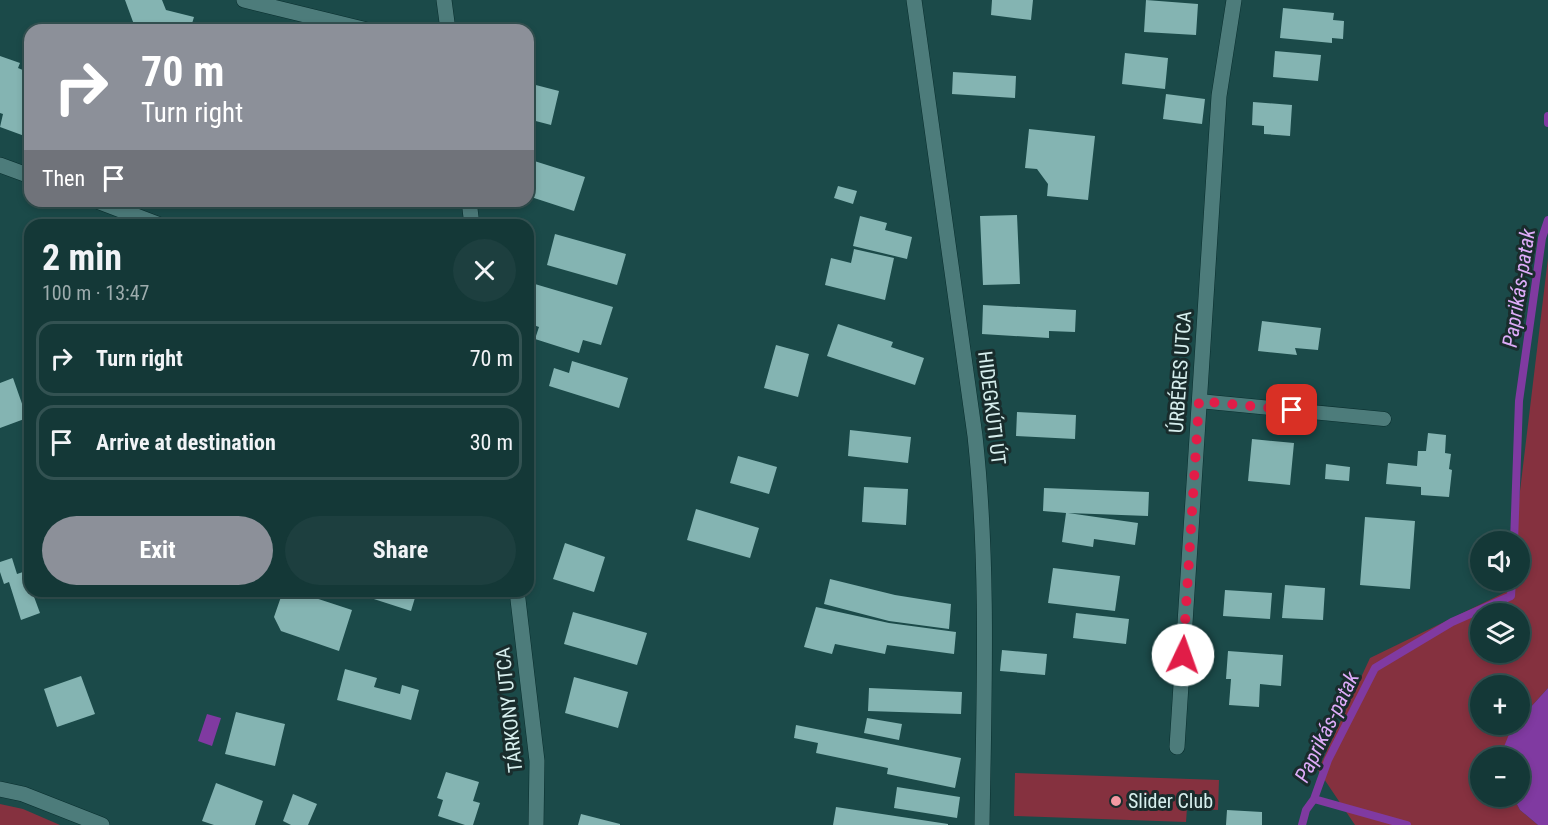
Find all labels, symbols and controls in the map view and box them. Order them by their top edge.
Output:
text: 70 m [141,47,224,96]
icon: right [42,48,120,126]
text: Turn right [141,97,243,129]
icon: arrive [97,162,130,195]
text: Then [42,166,85,191]
water label: Paprikás-patak [1498,226,1540,349]
text: 2 min [42,237,122,279]
button: close [453,239,516,302]
text: 100 m · 13:47 [42,281,149,305]
street label: ÚRBÉRES UTCA [1164,310,1196,434]
icon: right [45,342,78,375]
text: Turn right [96,346,183,371]
text: 70 m [470,346,513,371]
street label: HIDEGKÚTI ÚT [973,350,1011,466]
pin [1266,384,1317,435]
icon: arrive [1275,393,1308,426]
icon: arrive [45,426,78,459]
text: Arrive at destination [96,430,276,455]
text: 30 m [470,430,513,455]
button: Exit [42,516,273,585]
button: Share [285,516,516,585]
map controls [1470,531,1530,807]
button: sound [1470,531,1530,591]
button: layers [1470,603,1530,663]
position arrow [1151,623,1215,687]
street label: TÁRKONY UTCA [490,646,528,774]
water label: Paprikás-patak [1290,667,1364,786]
button: + [1470,675,1530,735]
button: − [1470,747,1530,807]
place label: Slider Club [1128,789,1213,813]
marker: Slider Club [1109,794,1123,808]

